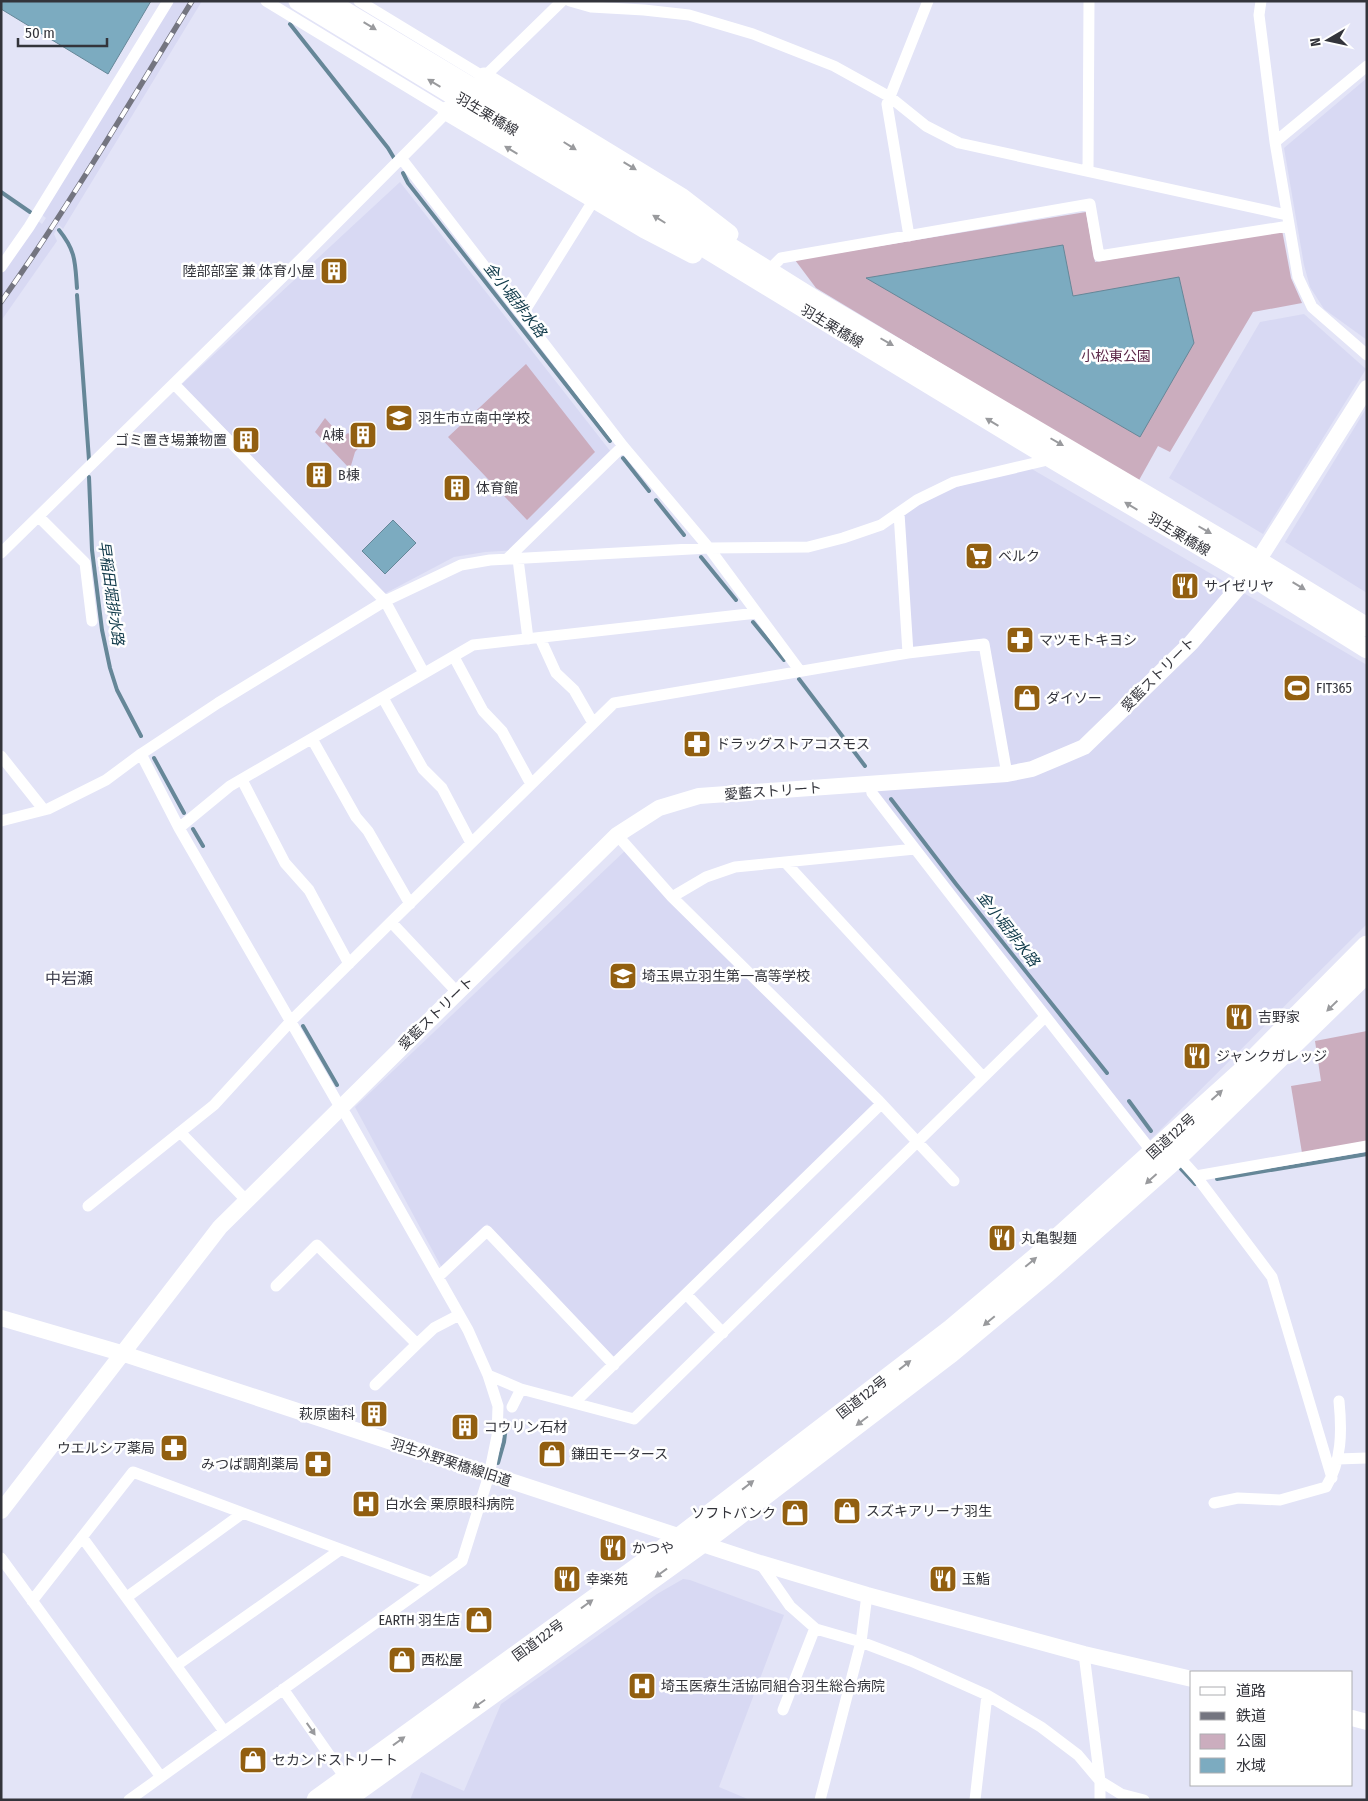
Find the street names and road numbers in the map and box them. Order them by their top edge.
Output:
street label: 羽生栗橋線 [452,89,521,140]
street label: 羽生栗橋線 [797,301,866,352]
street label: 羽生栗橋線 [1144,509,1213,560]
street label: 愛藍ストリート [1118,634,1199,715]
street label: 愛藍ストリート [724,780,823,803]
street label: 愛藍ストリート [395,973,477,1054]
street label: 国道122号 [1143,1110,1199,1163]
street label: 国道122号 [834,1372,891,1423]
street label: 羽生外野栗橋線旧道 [388,1435,513,1490]
street label: 国道122号 [509,1616,567,1665]

